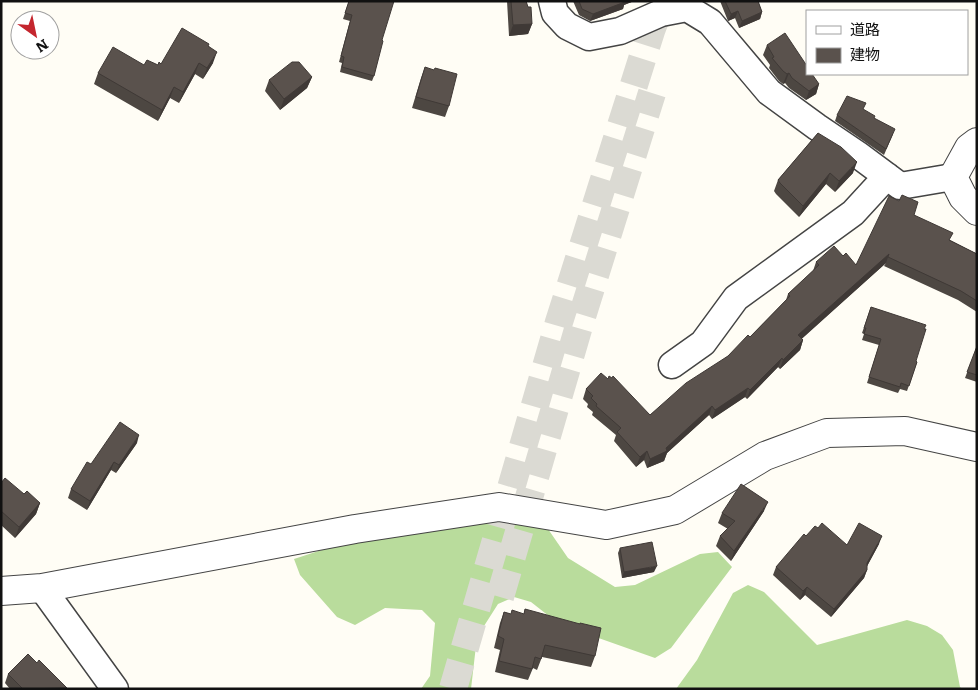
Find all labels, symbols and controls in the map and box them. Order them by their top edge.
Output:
north arrow [10,10,60,60]
legend [806,10,968,75]
text: 道路 [850,17,880,40]
text: N [32,35,53,58]
text: 建物 [850,42,880,65]

